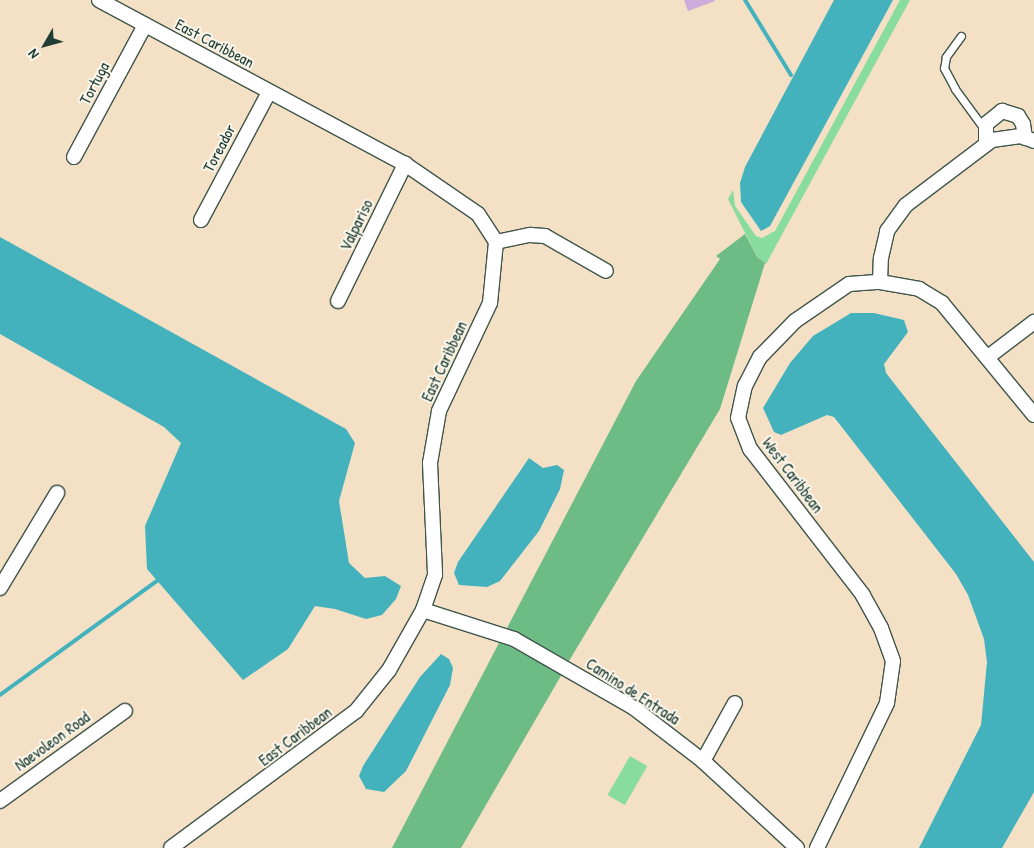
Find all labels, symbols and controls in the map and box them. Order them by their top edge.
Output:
street label: East Caribbean [172,14,258,72]
north arrow [20,20,70,70]
text: N [23,46,43,63]
street label: Tortuga [75,58,113,108]
street label: Toreador [198,121,240,175]
street label: Valpariso [335,196,377,254]
street label: East Caribbean [417,318,471,404]
street label: West Caribbean [758,434,828,516]
street label: Camino de Entrada [583,654,683,728]
street label: East Caribbean [255,702,335,770]
street label: Naevoleon Road [11,707,93,775]

